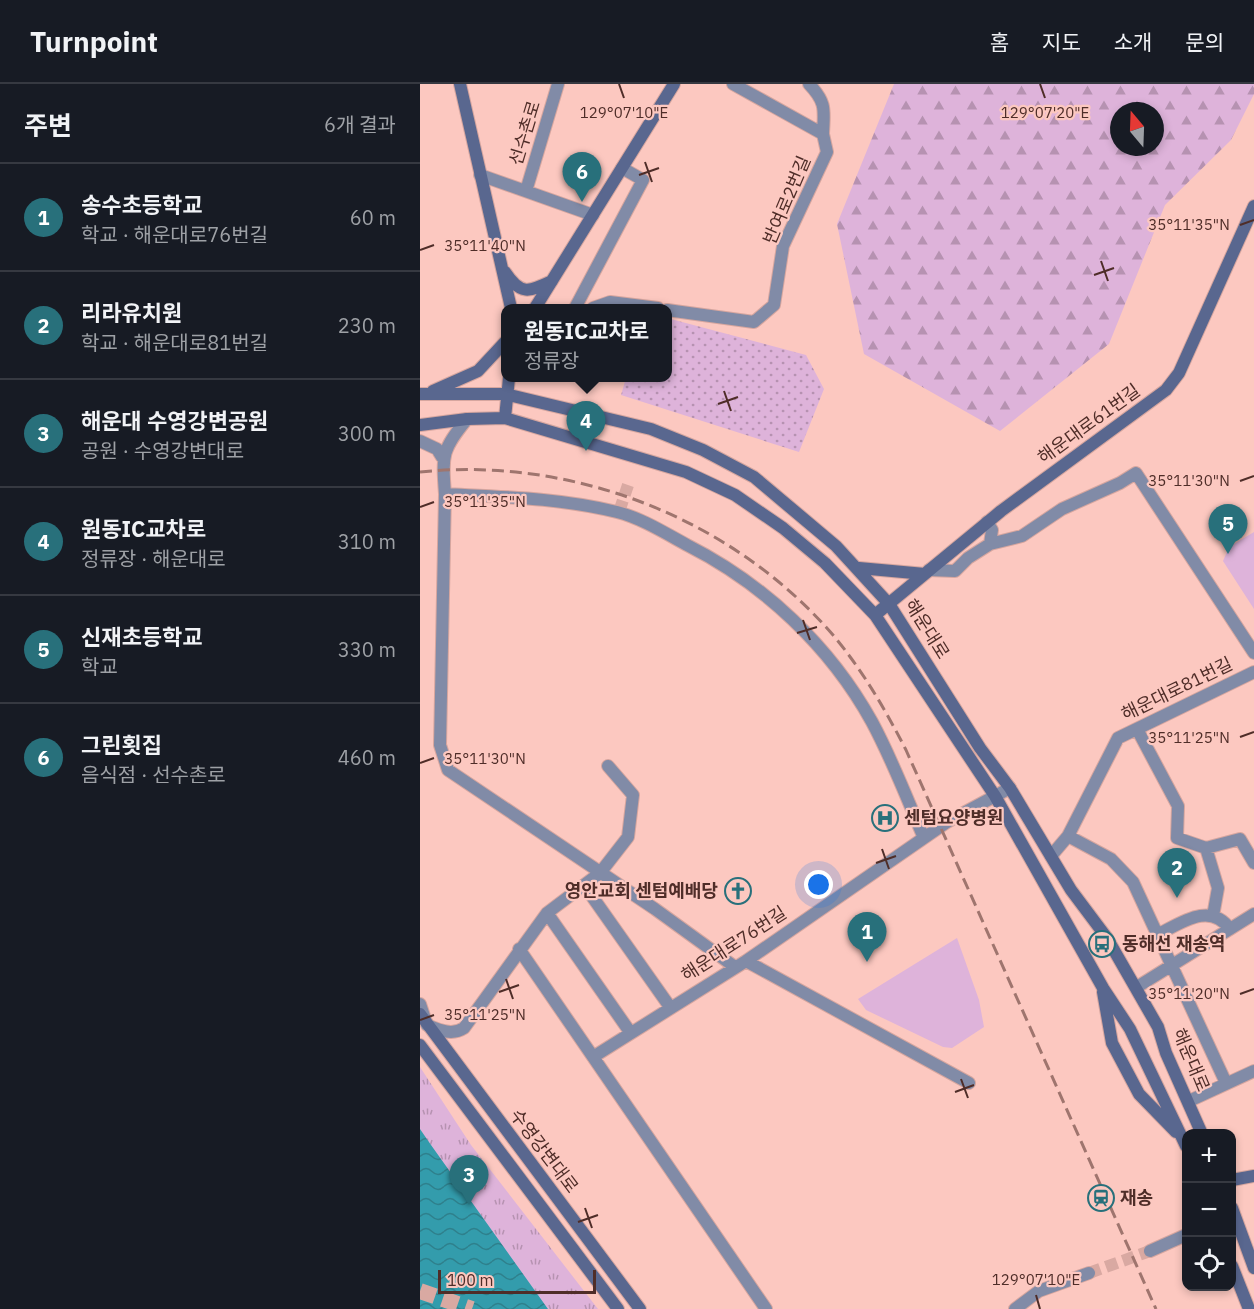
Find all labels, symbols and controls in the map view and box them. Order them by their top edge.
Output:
text: Turnpoint [30,23,158,60]
text: 홈 [990,28,1009,56]
text: 지도 [1042,28,1081,56]
text: 소개 [1114,28,1152,56]
text: 문의 [1185,28,1224,56]
street label: 선수촌로 [504,98,545,168]
north arrow [1110,102,1164,156]
text: 129°07'10"E [580,103,668,122]
text: 129°07'20"E [1001,103,1089,122]
text: 주변 [24,108,72,142]
text: 6개 결과 [324,111,396,138]
pin: 6 [562,152,602,202]
street label: 반여로2번길 [758,152,815,247]
text: 송수초등학교 [81,190,202,219]
text: 1 [38,204,50,231]
text: 60 m [350,204,396,231]
text: 35°11'35"N [1148,215,1230,234]
text: 학교 · 해운대로76번길 [81,221,268,248]
text: 35°11'40"N [444,236,526,255]
text: 리라유치원 [81,298,182,327]
popup [501,304,672,382]
text: 2 [38,312,50,339]
text: 230 m [338,312,396,339]
text: 원동IC교차로 [524,316,649,345]
text: 학교 · 해운대로81번길 [81,329,268,356]
text: 정류장 [524,347,579,374]
street label: 해운대로61번길 [1033,379,1144,468]
pin: 4 [566,402,606,451]
text: 해운대 수영강변공원 [81,406,268,435]
text: 3 [38,420,50,447]
text: 300 m [338,420,396,447]
text: 공원 · 수영강변대로 [81,437,244,464]
text: 35°11'30"N [1148,471,1230,490]
text: 35°11'35"N [444,492,526,511]
pin: 5 [1208,504,1248,554]
text: 원동IC교차로 [81,514,206,543]
text: 4 [38,528,50,555]
text: 310 m [338,528,396,555]
text: 정류장 · 해운대로 [81,545,226,572]
street label: 해운대로 [900,595,955,663]
text: 신재초등학교 [81,622,202,651]
text: 5 [38,636,50,663]
text: 330 m [338,636,396,663]
street label: 해운대로81번길 [1117,652,1236,725]
text: 학교 [81,653,118,680]
text: 35°11'25"N [1148,728,1230,747]
text: 그린횟집 [81,730,162,759]
text: 6 [38,744,50,771]
text: 460 m [338,744,396,771]
text: 35°11'30"N [444,749,526,768]
text: 음식점 · 선수촌로 [81,761,226,788]
hospital icon: 센텀요양병원 [870,803,900,833]
place label: 센텀요양병원 [904,806,1003,829]
pin: 2 [1158,848,1197,898]
your location [804,870,833,899]
church icon: 영안교회 센텀예배당 [723,876,753,906]
place label: 영안교회 센텀예배당 [565,879,718,902]
street label: 해운대로76번길 [677,901,791,986]
pin: 1 [848,912,886,962]
bus stop icon: 동해선 재송역 [1087,929,1117,959]
place label: 동해선 재송역 [1122,932,1226,955]
text: 35°11'20"N [1148,984,1230,1003]
text: 35°11'25"N [444,1005,526,1024]
street label: 해운대로 [1168,1025,1215,1095]
street label: 수영강변대로 [505,1104,583,1197]
map controls [1182,1129,1236,1291]
button: + [1182,1129,1236,1183]
pin: 3 [449,1156,488,1205]
station icon: 재송 [1086,1183,1116,1213]
button: − [1182,1183,1236,1237]
place label: 재송 [1120,1186,1153,1209]
button: locate [1182,1237,1236,1291]
scale bar [438,1267,596,1294]
text: 100 m [447,1270,494,1290]
text: 129°07'10"E [992,1270,1080,1289]

